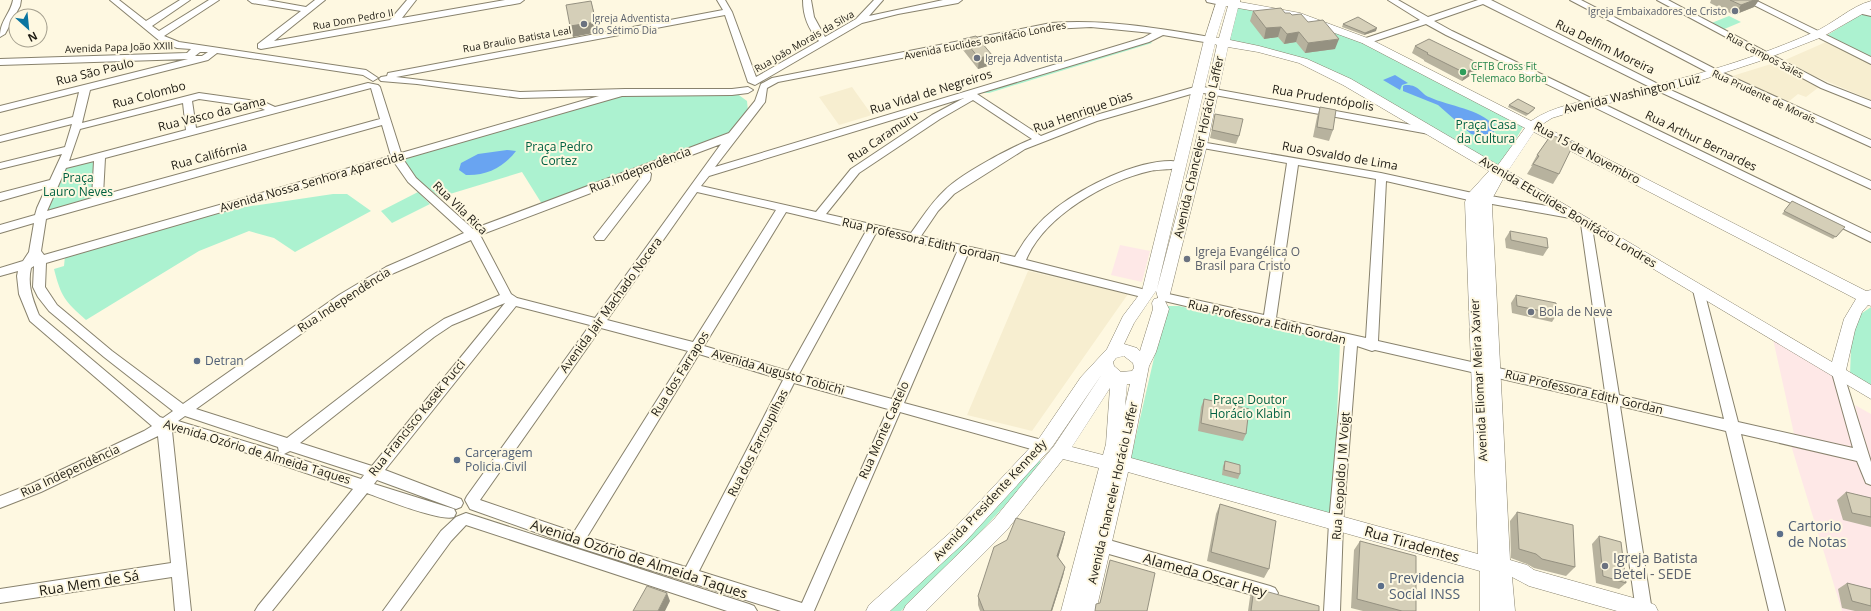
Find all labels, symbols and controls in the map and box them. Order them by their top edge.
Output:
place label: Igreja Embaixadores de Cristo [1588,4,1727,18]
street label: Rua Dom Pedro II [312,5,394,33]
marker: Igreja Embaixadores de Cristo [1730,6,1740,16]
street label: Rua João Morais da Silva [751,7,857,75]
north arrow [8,8,48,48]
place label: Igreja Adventista do Sétimo Dia [592,11,670,37]
street label: Rua Delfim Moreira [1553,15,1658,78]
street label: Avenida Euclides Bonifácio Londres [903,17,1067,63]
marker: Igreja Adventista do Sétimo Dia [579,19,589,29]
street label: Rua Braulio Batista Leal [462,23,572,55]
text: N [25,29,40,46]
street label: Rua Campos Sales [1724,29,1806,81]
street label: Avenida Papa João XXIII [65,38,173,56]
place label: Igreja Adventista [985,51,1063,65]
marker: Igreja Adventista [972,53,982,63]
street label: Rua São Paulo [54,54,136,89]
street label: Avenida Chanceler Horácio Laffer [1169,54,1228,240]
place label: CFTB Cross Fit Telemaco Borba [1471,59,1547,85]
street label: Rua Vidal de Negreiros [868,65,994,118]
street label: Rua Prudente de Morais [1710,66,1818,126]
marker: CFTB Cross Fit Telemaco Borba [1458,67,1468,77]
street label: Avenida Washington Luiz [1562,69,1702,118]
street label: Rua Colombo [110,77,187,112]
street label: Rua Prudentópolis [1271,80,1376,115]
street label: Rua Henrique Dias [1031,86,1135,137]
street label: Rua Vasco da Gama [156,92,268,135]
street label: Rua Arthur Bernardes [1643,106,1760,175]
street label: Rua Caramuru [844,107,921,166]
park label: Praça Casa da Cultura [1456,116,1516,147]
street label: Rua 15 de Novembro [1531,117,1643,188]
street label: Rua Califórnia [169,137,249,174]
street label: Rua Osvaldo de Lima [1281,137,1399,174]
park label: Praça Pedro Cortez [525,138,593,169]
street label: Rua Independência [587,142,693,197]
street label: Avenida Nossa Senhora Aparecida [218,147,406,216]
street label: Avenida EEuclides Bonifácio Londres [1476,152,1660,272]
park label: Praça Lauro Neves [43,169,113,200]
street label: Rua Vila Rica [429,177,492,238]
street label: Rua Professora Edith Gordan [840,213,1002,266]
street label: Avenida Jair Machado Nocera [556,233,666,376]
place label: Igreja Evangélica O Brasil para Cristo [1195,243,1300,274]
marker: Igreja Evangélica O Brasil para Cristo [1182,254,1192,264]
street label: Rua Independência [294,263,394,336]
street label: Rua Professora Edith Gordan [1186,295,1348,348]
street label: Avenida Eliomar Meira Xavier [1466,298,1491,462]
place label: Bola de Neve [1539,303,1613,320]
marker: Bola de Neve [1526,307,1536,317]
street label: Rua dos Farrapos [647,328,713,420]
street label: Avenida Augusto Tobichi [710,344,846,399]
place label: Detran [205,352,244,369]
marker: Detran [192,356,202,366]
street label: Rua Francisco Kasek Pucci [364,356,469,479]
street label: Rua Professora Edith Gordan [1503,365,1665,418]
street label: Rua Monte Castelo [854,378,913,481]
street label: Rua dos Farroupilhas [723,386,792,499]
park label: Praça Doutor Horácio Klabin [1209,391,1291,422]
street label: Avenida Chanceler Horácio Laffer [1083,400,1142,586]
street label: Rua Leopoldo J M Voigt [1328,411,1353,541]
street label: Avenida Ozório de Almeida Taques [162,415,353,488]
street label: Avenida Presidente Kennedy [929,435,1051,564]
street label: Rua Independência [17,440,122,501]
place label: Carceragem Policia Civil [465,444,533,475]
marker: Carceragem Policia Civil [452,455,462,465]
street label: Avenida Ozório de Almeida Taques [528,514,750,603]
place label: Cartorio de Notas [1788,516,1847,551]
street label: Rua Tiradentes [1362,521,1462,566]
marker: Cartorio de Notas [1775,529,1785,539]
street label: Alameda Oscar Hey [1141,548,1270,602]
place label: Igreja Batista Betel - SEDE [1613,548,1698,583]
marker: Igreja Batista Betel - SEDE [1600,561,1610,571]
street label: Rua Mem de Sá [37,565,140,600]
place label: Previdencia Social INSS [1389,568,1465,603]
marker: Previdencia Social INSS [1376,581,1386,591]

